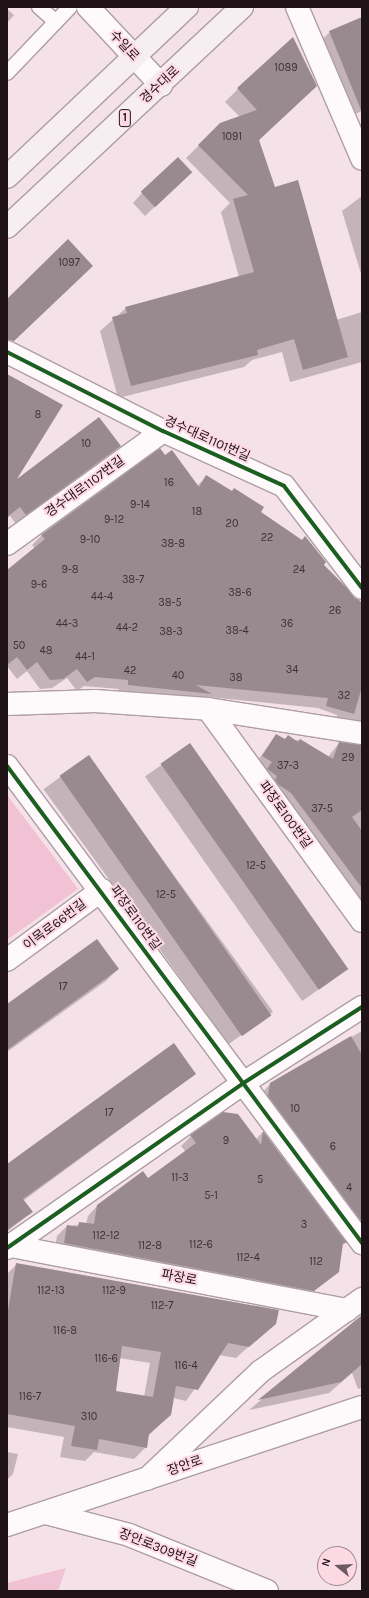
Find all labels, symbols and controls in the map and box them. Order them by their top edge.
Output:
street label: 수일로 [106,28,142,64]
house number: 1089 [274,61,298,75]
street label: 경수대로 [137,63,183,107]
road number: 1 [118,108,132,128]
house number: 1091 [222,130,242,144]
house number: 1097 [58,256,80,270]
house number: 8 [35,408,41,422]
street label: 경수대로1101번길 [162,413,252,465]
house number: 10 [81,437,91,451]
street label: 경수대로1107번길 [42,453,128,521]
house number: 16 [164,476,174,490]
house number: 9-14 [130,498,150,512]
house number: 18 [192,505,202,519]
house number: 9-12 [104,513,124,527]
house number: 20 [226,517,238,531]
house number: 22 [261,531,273,545]
house number: 9-10 [80,533,100,547]
house number: 38-8 [161,537,185,551]
house number: 9-8 [62,563,78,577]
house number: 24 [293,563,305,577]
house number: 38-7 [122,573,144,587]
house number: 9-6 [31,578,47,592]
house number: 38-6 [228,586,252,600]
house number: 44-4 [91,590,113,604]
house number: 38-5 [158,596,182,610]
house number: 26 [329,604,341,618]
house number: 44-3 [56,617,78,631]
house number: 36 [281,617,293,631]
house number: 44-2 [116,621,138,635]
house number: 38-4 [225,624,249,638]
house number: 38-3 [159,625,183,639]
house number: 50 [13,639,25,653]
house number: 48 [40,644,52,658]
house number: 44-1 [75,650,95,664]
house number: 34 [286,663,298,677]
house number: 42 [124,664,136,678]
house number: 40 [172,669,184,683]
house number: 38 [229,671,243,685]
house number: 32 [338,689,350,703]
house number: 29 [342,751,354,765]
house number: 37-3 [277,759,299,773]
street label: 파장로100번길 [255,778,315,852]
house number: 37-5 [311,802,333,816]
house number: 12-5 [246,859,266,873]
street label: 파장로110번길 [106,883,164,953]
house number: 12-5 [156,888,176,902]
street label: 이목로66번길 [20,896,90,954]
house number: 17 [59,980,67,994]
house number: 10 [290,1102,300,1116]
house number: 17 [105,1106,113,1120]
house number: 9 [223,1134,229,1148]
house number: 6 [330,1140,336,1154]
house number: 11-3 [171,1171,189,1185]
house number: 5 [257,1173,263,1187]
house number: 4 [346,1181,352,1195]
house number: 5-1 [204,1189,218,1203]
house number: 3 [301,1218,307,1232]
house number: 112-12 [92,1229,120,1243]
house number: 112-6 [189,1238,213,1252]
house number: 112-8 [138,1239,162,1253]
house number: 112-4 [236,1251,260,1265]
house number: 112 [309,1255,323,1269]
street label: 파장로 [160,1267,198,1289]
house number: 112-13 [37,1284,65,1298]
house number: 112-9 [102,1284,126,1298]
house number: 112-7 [151,1299,173,1313]
house number: 116-8 [53,1324,77,1338]
house number: 116-6 [94,1352,118,1366]
house number: 116-4 [174,1359,198,1373]
house number: 116-7 [19,1390,41,1404]
house number: 310 [81,1410,97,1424]
street label: 장안로 [165,1453,205,1479]
street label: 장안로309번길 [117,1526,199,1570]
north arrow [317,1546,357,1586]
text: N [319,1557,333,1568]

